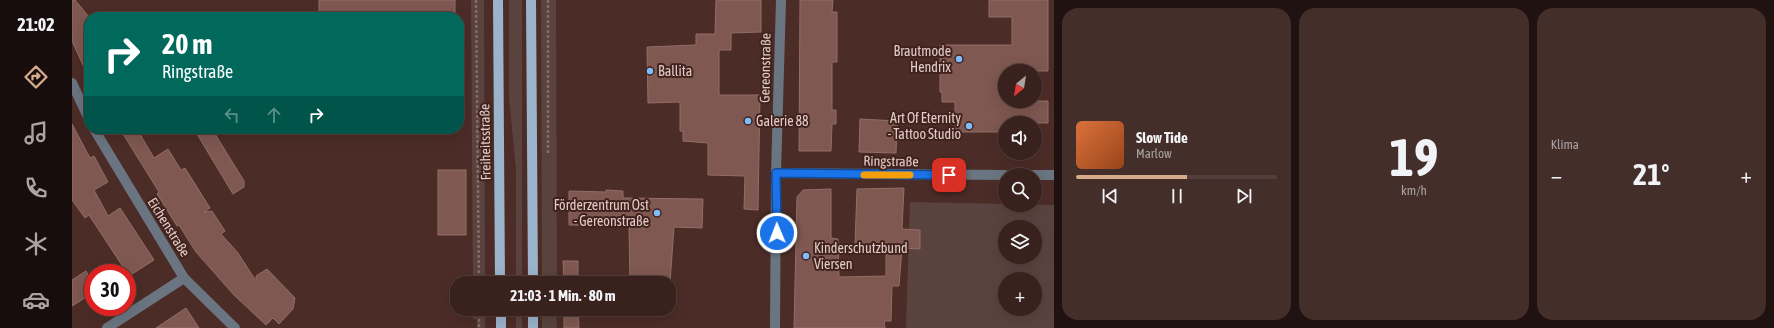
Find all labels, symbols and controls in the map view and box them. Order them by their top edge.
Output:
text: 21:02 [17,14,55,35]
icon: right [96,28,148,80]
text: 20 m [162,28,212,60]
street label: Gereonstraße [756,33,774,103]
place label: Brautmode Hendrix [894,43,951,75]
marker: Brautmode Hendrix [954,54,964,64]
text: Ringstraße [162,61,233,82]
icon: directions [22,63,50,91]
place label: Ballita [658,63,692,79]
north arrow [998,64,1042,108]
map controls [998,64,1042,316]
marker: Ballita [645,66,655,76]
icon: left [221,104,243,126]
icon: ahead [263,104,285,126]
icon: right [305,104,327,126]
street label: Freiheitsstraße [476,104,494,180]
place label: Art Of Eternity - Tattoo Studio [888,110,961,142]
place label: Galerie 88 [756,113,809,129]
marker: Galerie 88 [743,116,753,126]
button: sound [998,116,1042,160]
icon: music [22,119,50,147]
marker: Art Of Eternity - Tattoo Studio [964,121,974,131]
text: 19 [1390,127,1438,187]
text: Slow Tide [1136,129,1188,146]
text: Klima [1551,137,1579,152]
text: Marlow [1136,146,1172,161]
street label: Ringstraße [863,153,919,169]
text: 21° [1633,157,1670,191]
pin [932,158,966,192]
text: − [1551,162,1562,188]
text: + [1741,162,1752,188]
icon: arrive [938,164,960,186]
button: search [998,168,1042,212]
icon: phone [22,174,50,202]
text: km/h [1401,183,1427,198]
icon: previous [1099,185,1121,207]
icon: pause [1166,185,1188,207]
icon: next [1233,185,1255,207]
street label: Eichenstraße [145,195,193,259]
place label: Förderzentrum Ost - Gereonstraße [554,197,649,229]
marker: Förderzentrum Ost - Gereonstraße [652,208,662,218]
position arrow [756,212,798,254]
button: layers [998,220,1042,264]
icon: climate [22,230,50,258]
place label: Kinderschutzbund Viersen [814,240,908,272]
marker: Kinderschutzbund Viersen [801,251,811,261]
speed limit sign: 30 [84,264,136,316]
button: + [998,272,1042,316]
icon: car [22,286,50,314]
text: 21:03 · 1 Min. · 80 m [510,287,616,304]

